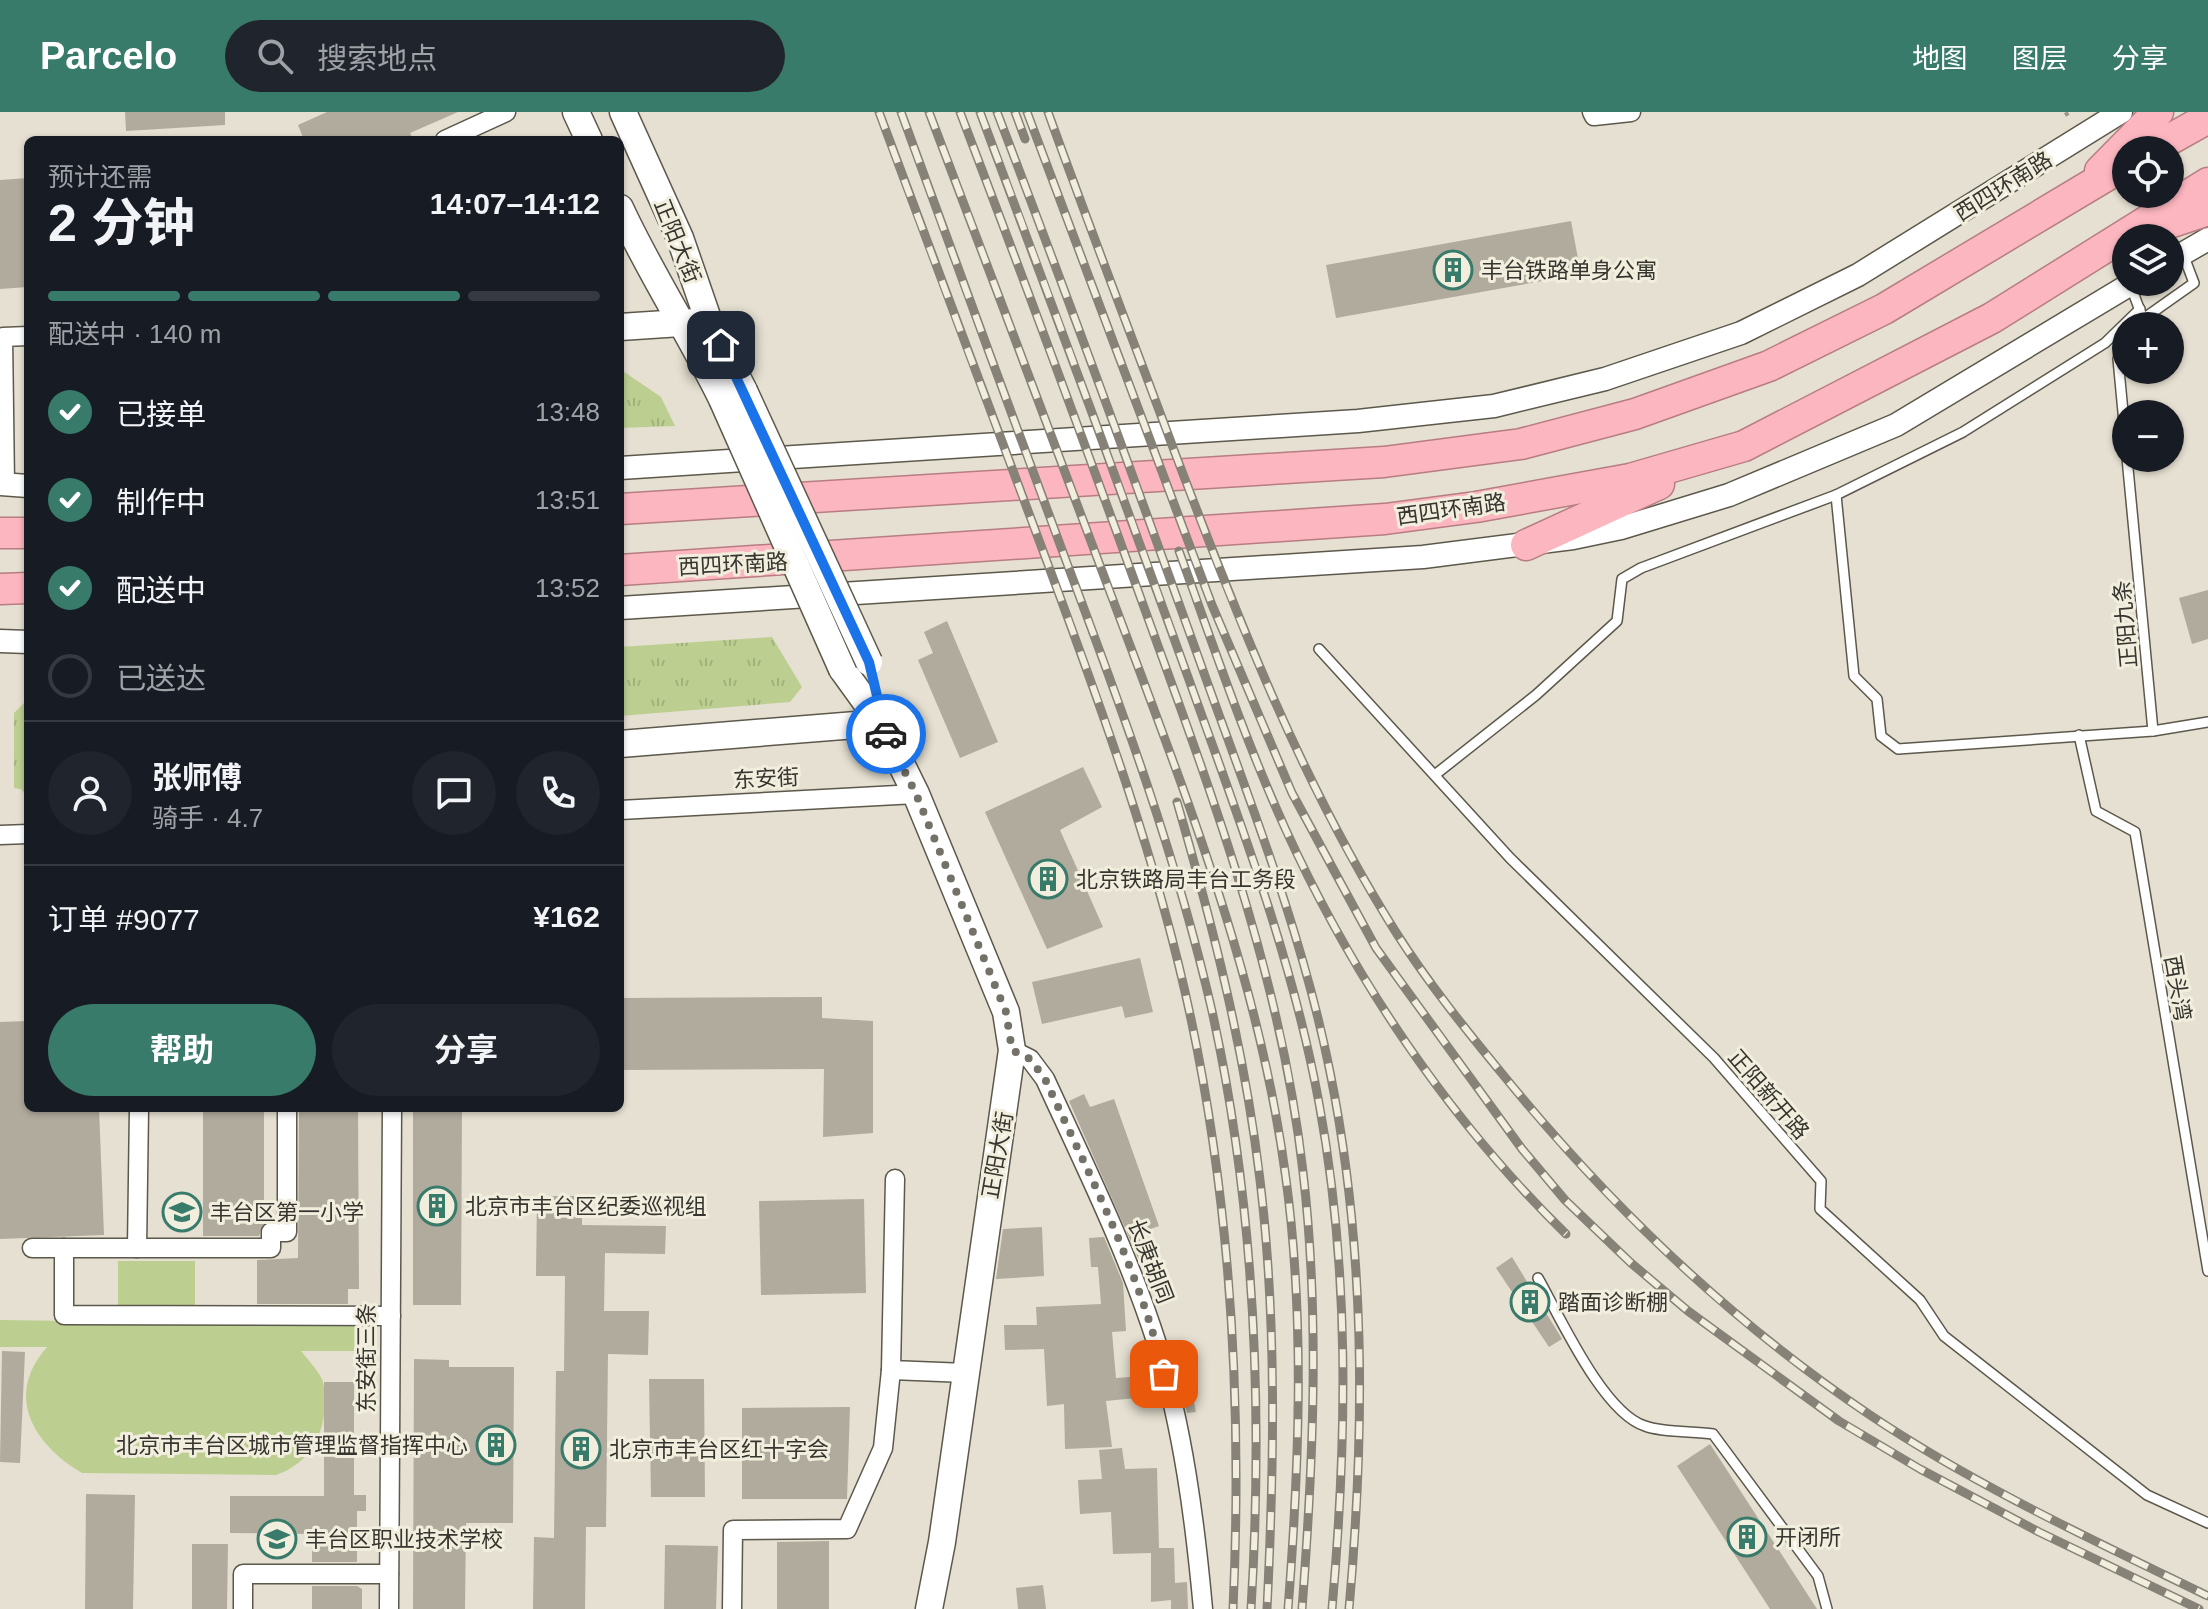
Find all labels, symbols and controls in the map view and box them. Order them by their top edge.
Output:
search box [225,20,785,92]
icon: search [253,34,297,78]
text: Parcelo [40,35,177,77]
text: 搜索地点 [317,42,437,75]
text: 地图 [1912,43,1968,74]
text: 图层 [2012,43,2068,74]
text: 分享 [2112,43,2168,74]
map controls [2112,136,2184,472]
button: locate [2112,136,2184,208]
street label: 西四环南路 [1950,147,2057,226]
text: 预计还需 [48,162,152,192]
text: 14:07–14:12 [430,187,600,220]
text: 2 分钟 [48,194,195,252]
street label: 正阳大街 [649,196,706,287]
button: layers [2112,224,2184,296]
building icon: 丰台铁路单身公寓 [1432,249,1474,291]
place label: 丰台铁路单身公寓 [1481,258,1657,283]
pin [687,311,755,379]
button: + [2112,312,2184,384]
text: 配送中 · 140 m [48,319,221,349]
icon: home [699,323,743,367]
icon: check [48,390,92,434]
text: 13:48 [535,397,600,427]
text: 已接单 [116,398,206,431]
button: − [2112,400,2184,472]
icon: check [48,478,92,522]
text: 13:51 [535,485,600,515]
text: 制作中 [116,486,206,519]
street label: 西四环南路 [1395,489,1507,530]
street label: 西四环南路 [677,549,789,580]
icon: check [48,566,92,610]
text: 13:52 [535,573,600,603]
text: 配送中 [116,574,206,607]
street label: 正阳九条 [2109,579,2142,669]
text: 已送达 [116,662,206,695]
courier [846,694,926,774]
icon: car [864,712,908,756]
button: person [48,751,132,835]
button: chat [412,751,496,835]
button: phone [516,751,600,835]
text: 张师傅 [152,761,242,794]
street label: 东安街 [732,764,800,793]
text: 骑手 · 4.7 [152,803,263,833]
building icon: 北京铁路局丰台工务段 [1027,858,1069,900]
place label: 北京铁路局丰台工务段 [1076,867,1296,892]
text: ¥162 [533,900,600,933]
text: 订单 #9077 [48,903,200,936]
street label: 西头湾 [2159,953,2196,1023]
button: 帮助 [48,1004,316,1096]
button: 分享 [332,1004,600,1096]
street label: 正阳新开路 [1723,1045,1814,1144]
street label: 正阳大街 [978,1110,1017,1201]
building icon: 北京市丰台区纪委巡视组 [416,1185,458,1227]
school or university icon: 丰台区第一小学 [161,1191,203,1233]
place label: 北京市丰台区纪委巡视组 [465,1194,707,1219]
place label: 丰台区第一小学 [210,1200,364,1225]
street label: 长庚胡同 [1123,1216,1178,1307]
building icon: 踏面诊断棚 [1509,1281,1551,1323]
place label: 踏面诊断棚 [1558,1290,1668,1315]
street label: 东安街三条 [354,1303,379,1413]
pin [1130,1340,1198,1408]
icon: bag [1142,1352,1186,1396]
building icon: 北京市丰台区城市管理监督指挥中心 [475,1424,517,1466]
building icon: 北京市丰台区红十字会 [560,1428,602,1470]
place label: 北京市丰台区城市管理监督指挥中心 [116,1433,468,1458]
place label: 北京市丰台区红十字会 [609,1437,829,1462]
building icon: 开闭所 [1726,1516,1768,1558]
school or university icon: 丰台区职业技术学校 [256,1518,298,1560]
place label: 开闭所 [1775,1525,1841,1550]
place label: 丰台区职业技术学校 [305,1527,503,1552]

